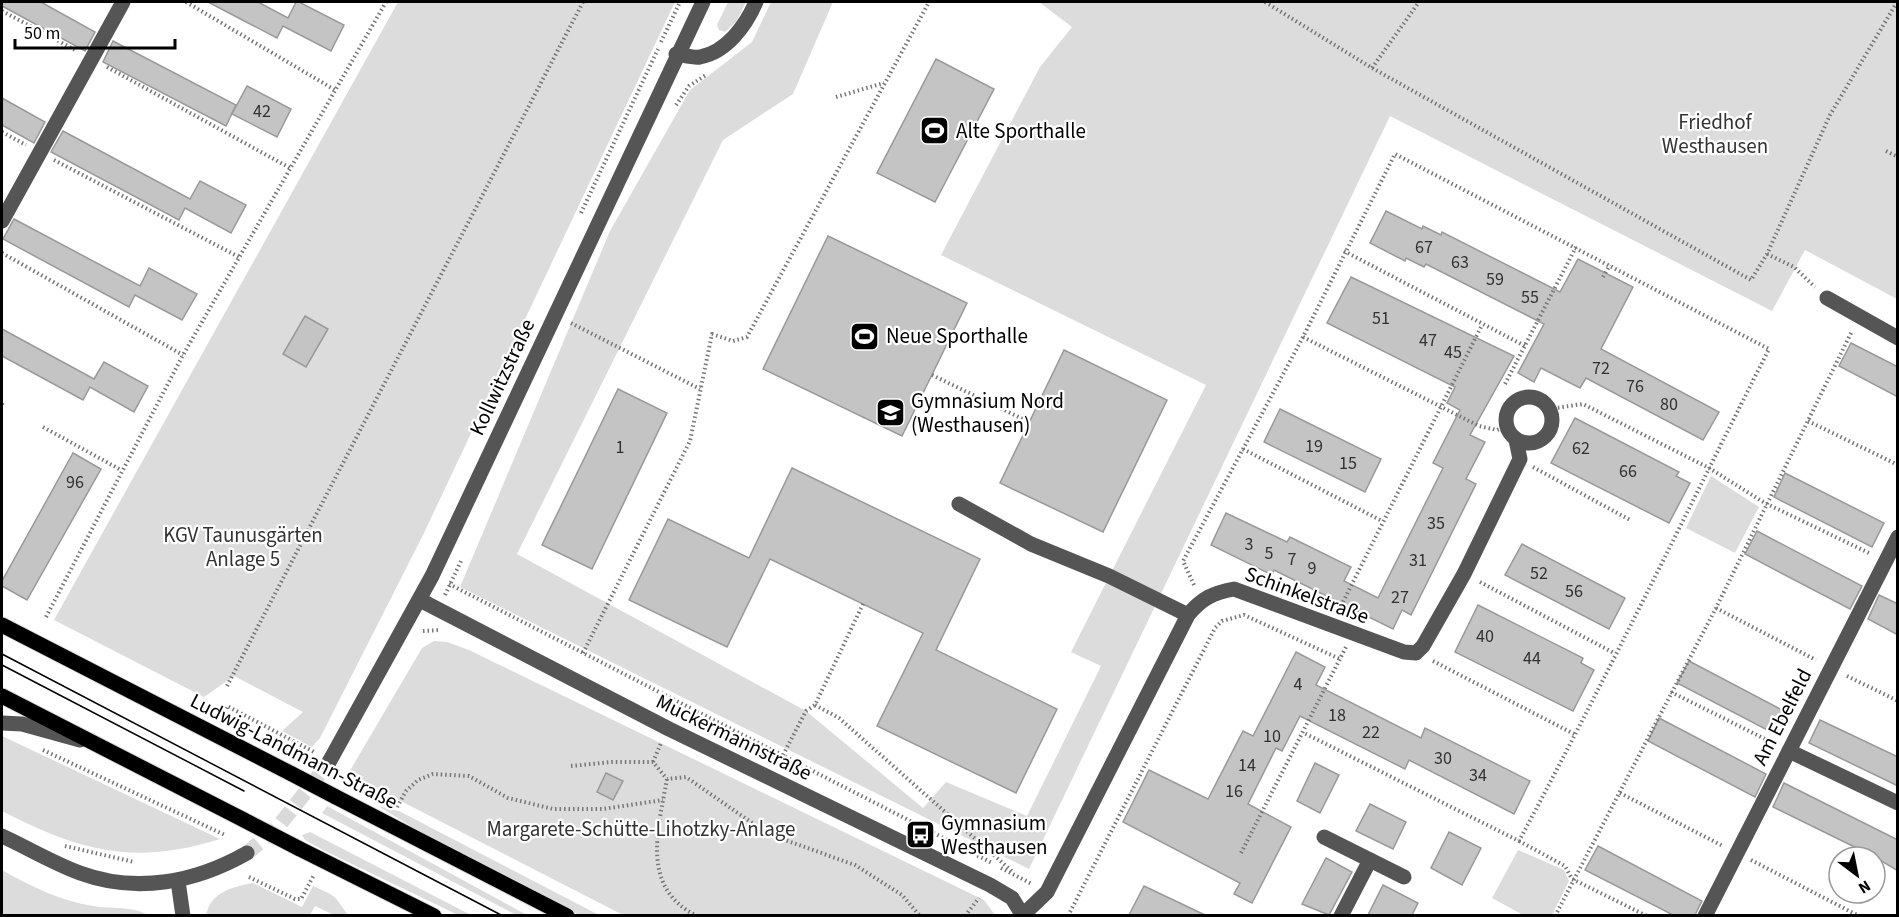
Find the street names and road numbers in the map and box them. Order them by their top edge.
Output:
street label: Kollwitzstraße [462,314,542,440]
street label: Schinkelstraße [1241,559,1373,631]
street label: Am Ebelfeld [1745,663,1819,771]
street label: Ludwig-Landmann-Straße [185,686,403,816]
street label: Muckermannstraße [651,686,817,788]

